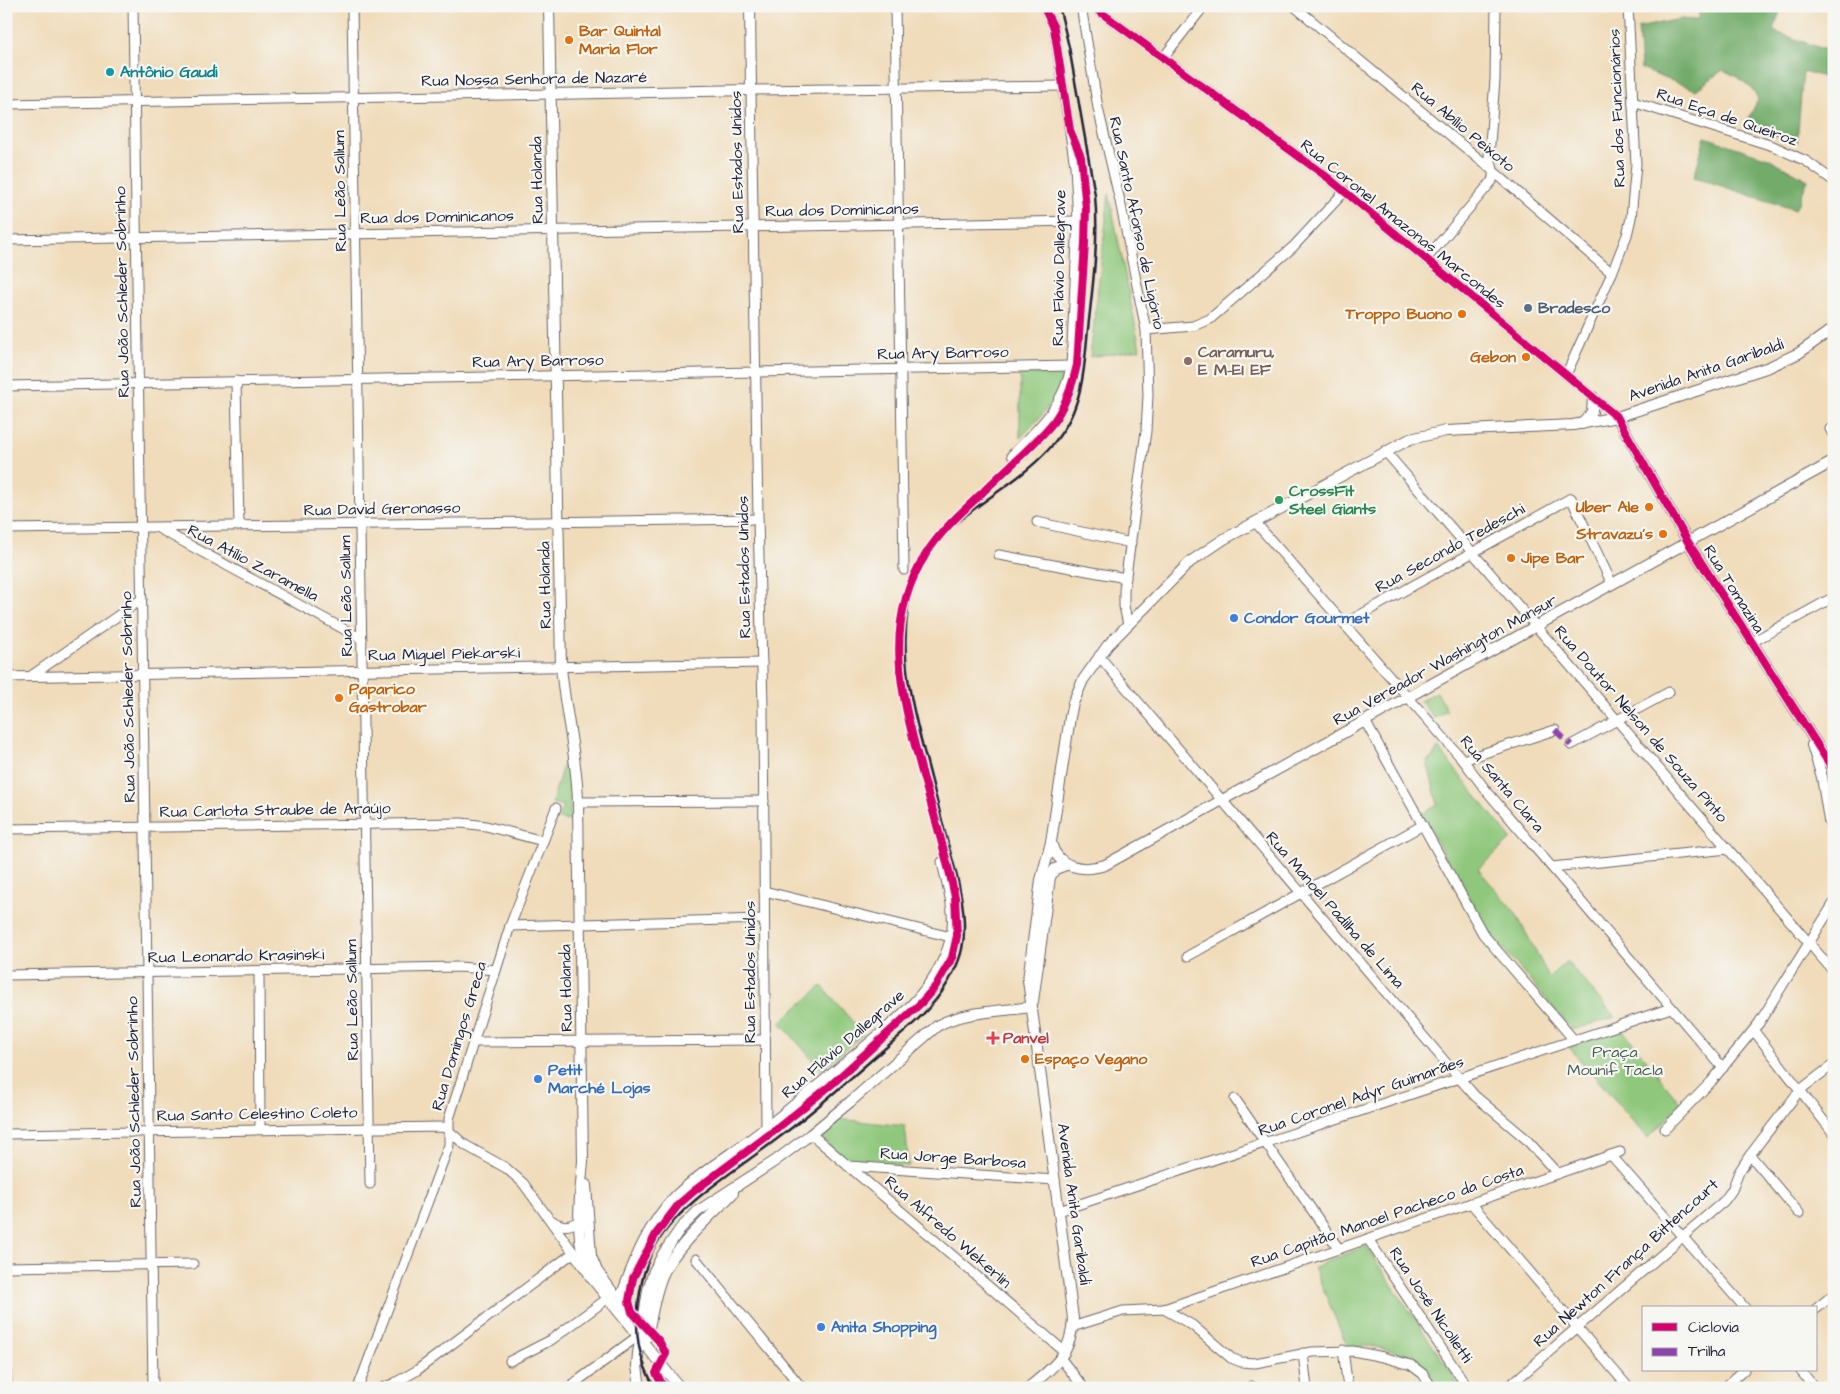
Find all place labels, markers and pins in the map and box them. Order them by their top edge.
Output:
place label: Bar Quintal Maria Flor [579,20,661,60]
marker: Bar Quintal Maria Flor [563,34,575,46]
place label: Antônio Gaudi [120,61,218,83]
marker: Antônio Gaudi [104,66,116,78]
place label: Bradesco [1538,297,1611,319]
marker: Bradesco [1522,302,1534,314]
place label: Troppo Buono [1344,303,1453,325]
marker: Troppo Buono [1456,308,1468,320]
place label: Caramuru, E M-EI EF [1198,341,1275,381]
place label: Gebon [1470,346,1516,368]
marker: Gebon [1520,351,1532,363]
marker: Caramuru, E M-EI EF [1182,355,1194,367]
place label: CrossFit Steel Giants [1288,480,1376,520]
marker: CrossFit Steel Giants [1273,494,1285,506]
place label: Uber Ale [1576,496,1639,518]
marker: Uber Ale [1643,501,1655,513]
place label: Stravazu's [1575,523,1653,545]
marker: Stravazu's [1657,528,1669,540]
place label: Jipe Bar [1520,547,1584,569]
marker: Jipe Bar [1505,552,1517,564]
place label: Condor Gourmet [1244,607,1370,629]
marker: Condor Gourmet [1228,612,1240,624]
place label: Paparico Gastrobar [349,678,427,718]
marker: Paparico Gastrobar [333,692,345,704]
place label: Panvel [1003,1027,1049,1049]
marker: Panvel [987,1032,999,1044]
place label: Espaço Vegano [1035,1048,1148,1072]
marker: Espaço Vegano [1019,1053,1031,1065]
place label: Petit Marché Lojas [548,1059,650,1099]
marker: Petit Marché Lojas [532,1073,544,1085]
place label: Anita Shopping [831,1316,937,1340]
marker: Anita Shopping [815,1321,827,1333]

